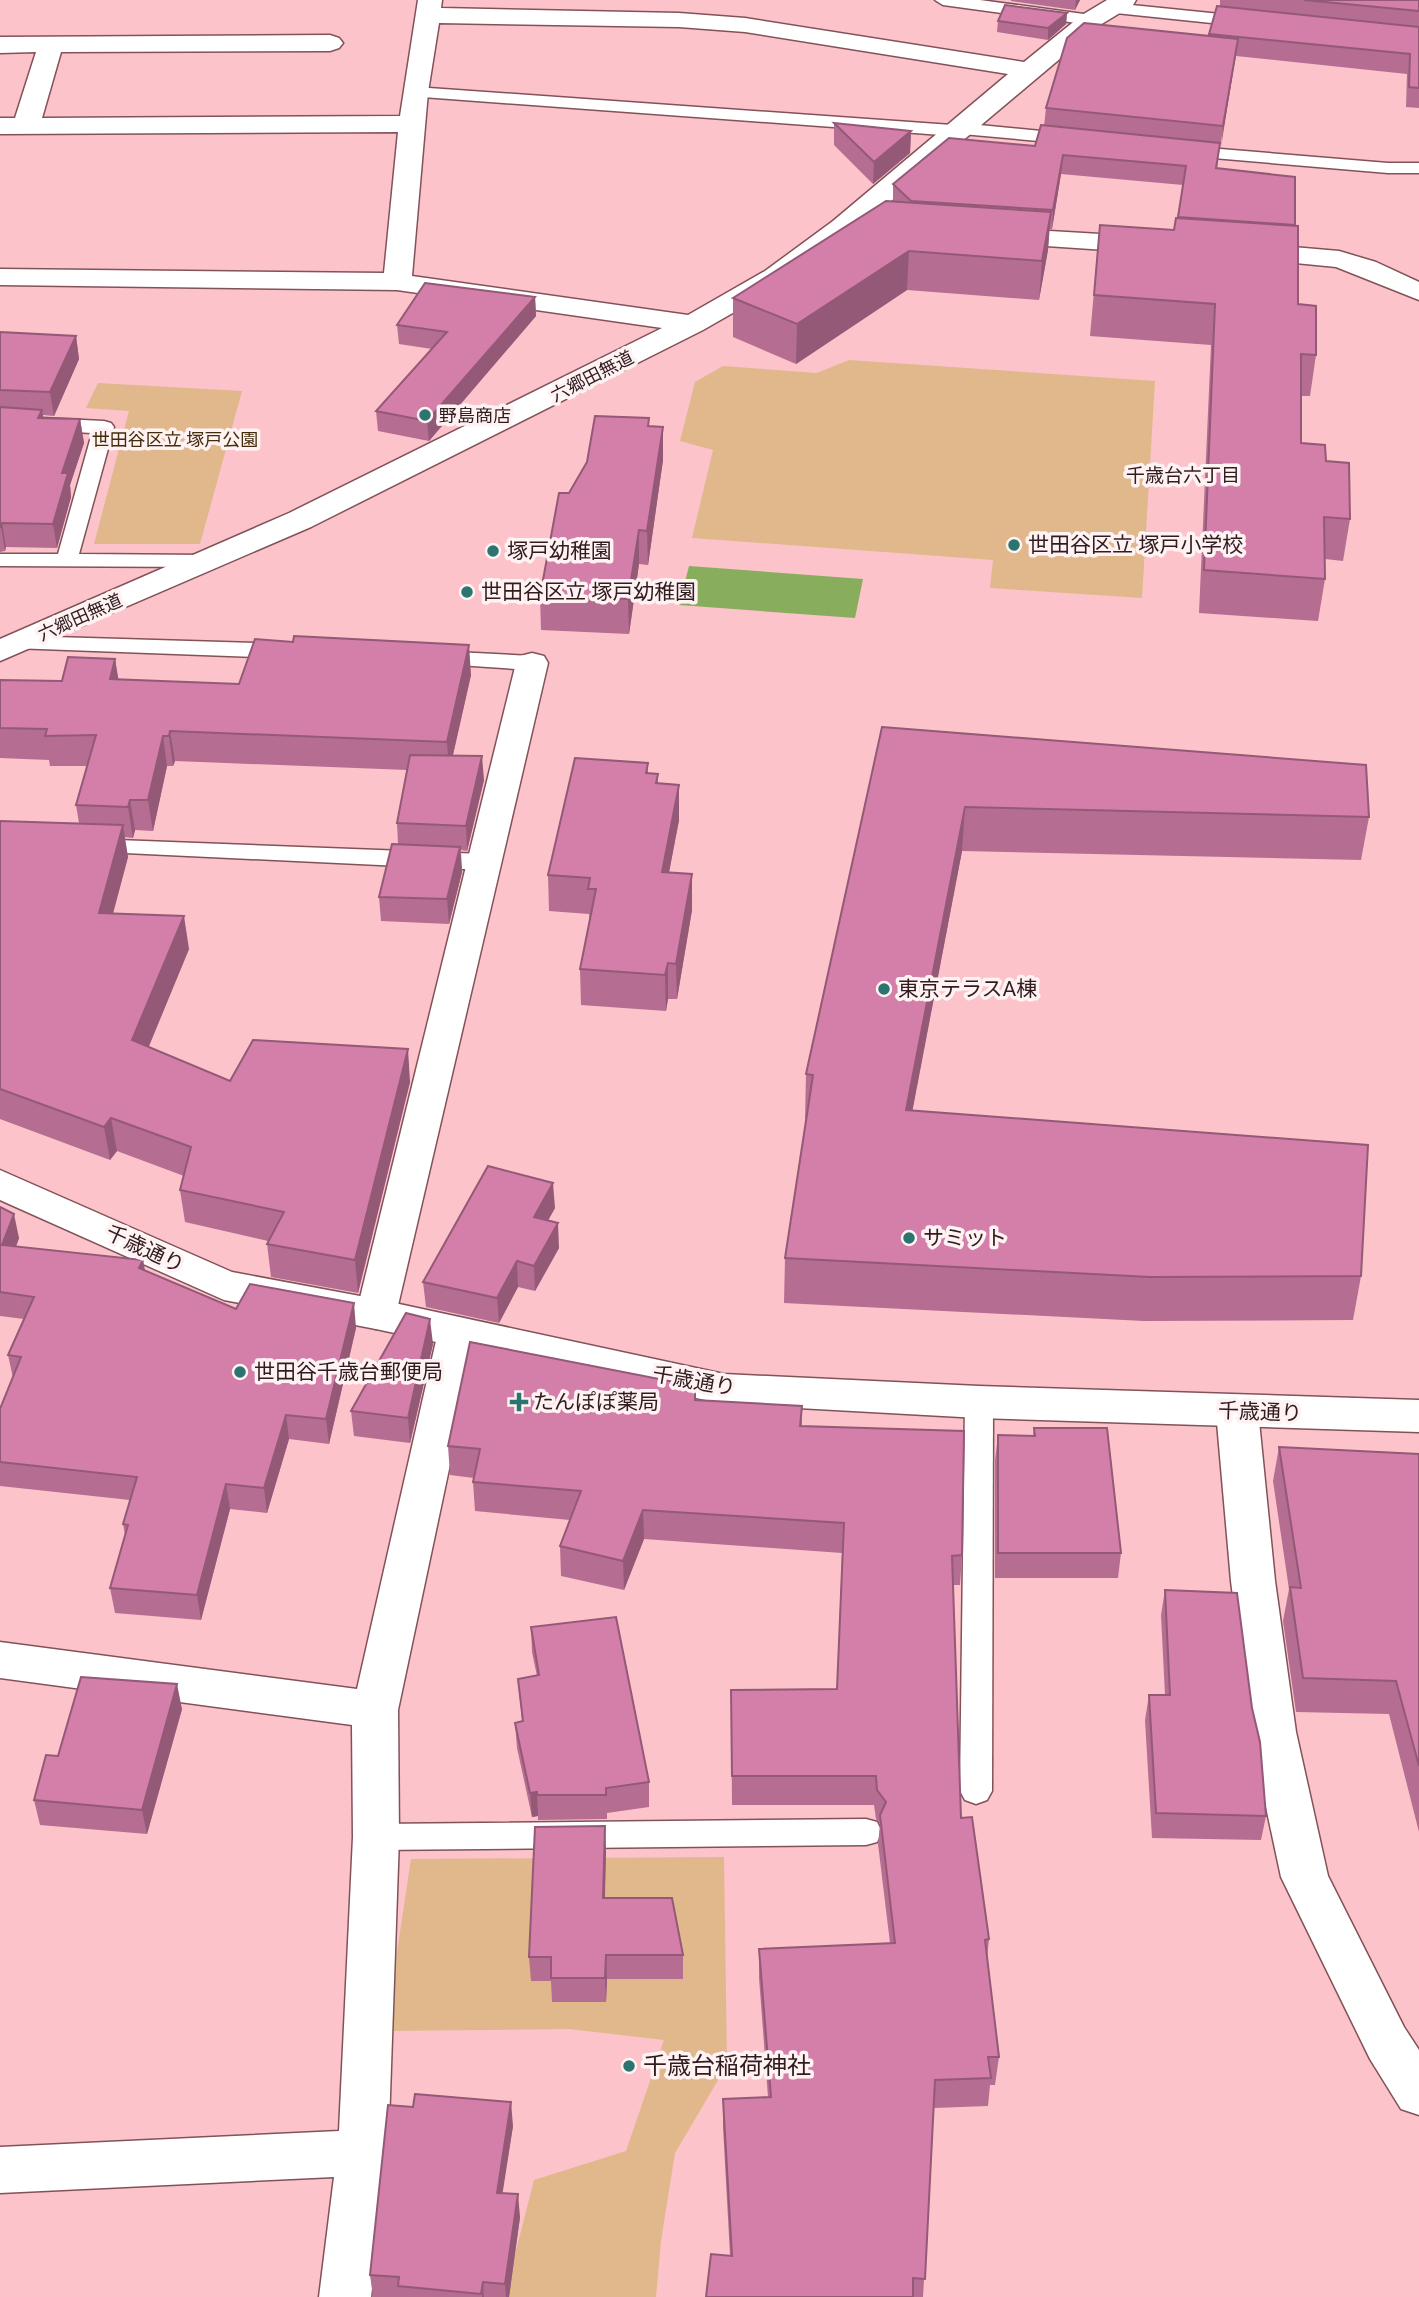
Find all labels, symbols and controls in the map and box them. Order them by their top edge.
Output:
street label: 六郷田無道 [547,346,637,406]
place label: 野島商店 [439,405,511,426]
marker: 野島商店 [417,407,433,423]
park label: 世田谷区立 塚戸公園 [92,429,258,450]
district label: 千歳台六丁目 [1126,464,1240,487]
place label: 世田谷区立 塚戸小学校 [1028,533,1243,557]
marker: 世田谷区立 塚戸小学校 [1006,537,1022,553]
place label: 塚戸幼稚園 [507,539,612,563]
marker: 塚戸幼稚園 [485,543,501,559]
place label: 世田谷区立 塚戸幼稚園 [481,580,696,604]
marker: 世田谷区立 塚戸幼稚園 [459,584,475,600]
street label: 六郷田無道 [35,589,125,645]
place label: 東京テラスA棟 [898,977,1037,1001]
marker: 東京テラスA棟 [876,981,892,997]
street label: 千歳通り [102,1220,188,1278]
place label: サミット [923,1226,1007,1250]
marker: サミット [901,1230,917,1246]
place label: 世田谷千歳台郵便局 [254,1360,443,1384]
street label: 千歳通り [651,1362,737,1400]
marker: 世田谷千歳台郵便局 [232,1364,248,1380]
place label: たんぽぽ薬局 [533,1390,659,1414]
marker: たんぽぽ薬局 [511,1394,527,1410]
street label: 千歳通り [1218,1399,1302,1425]
place label: 千歳台稲荷神社 [643,2052,811,2080]
marker: 千歳台稲荷神社 [621,2058,637,2074]

